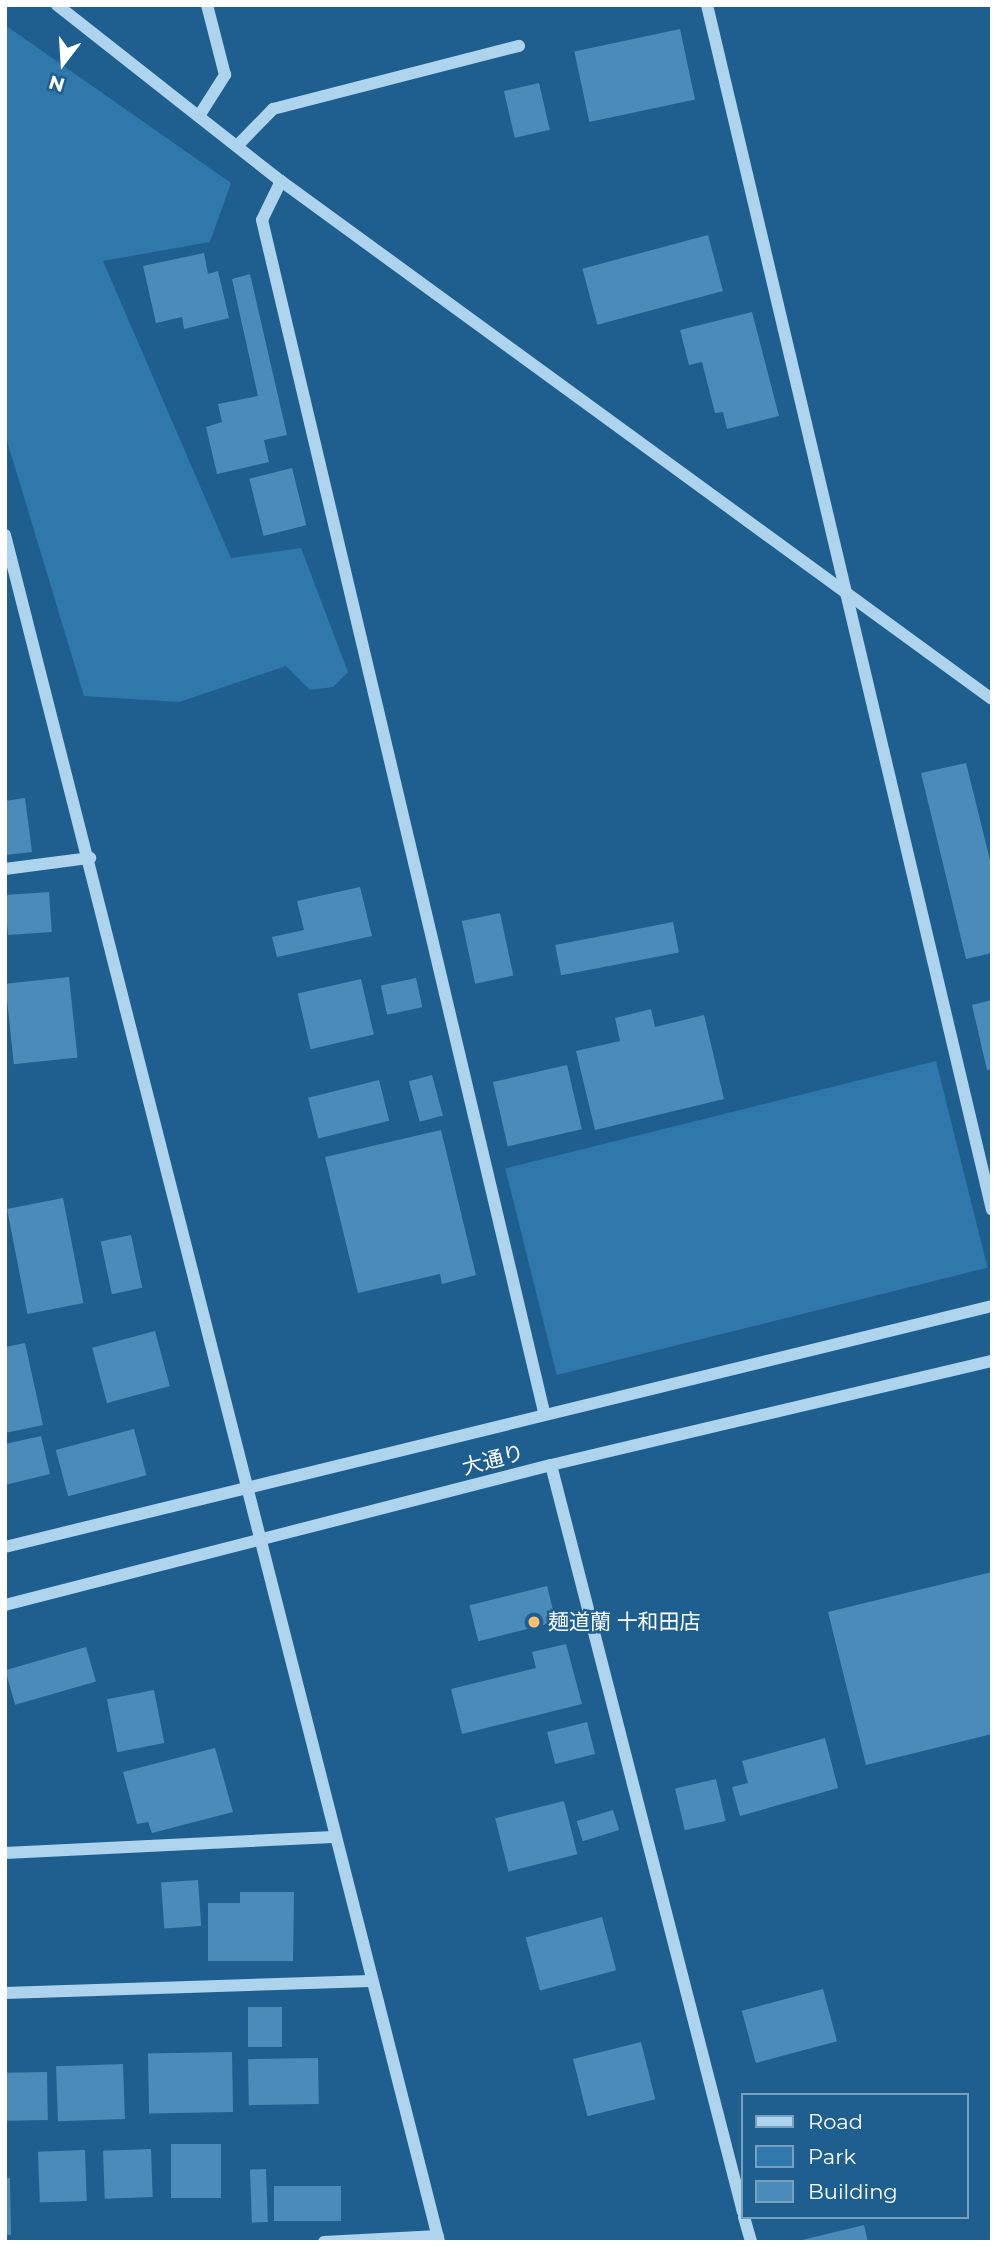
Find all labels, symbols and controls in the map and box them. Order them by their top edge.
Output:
north arrow [28,28,98,98]
text: N [46,70,67,97]
street label: 大通り [459,1440,527,1480]
place label: 麺道蘭 十和田店 [548,1609,701,1635]
marker: 麺道蘭 十和田店 [526,1614,542,1630]
legend [741,2093,969,2219]
text: Road [808,2109,863,2134]
text: Park [808,2144,856,2169]
text: Building [808,2179,898,2204]

